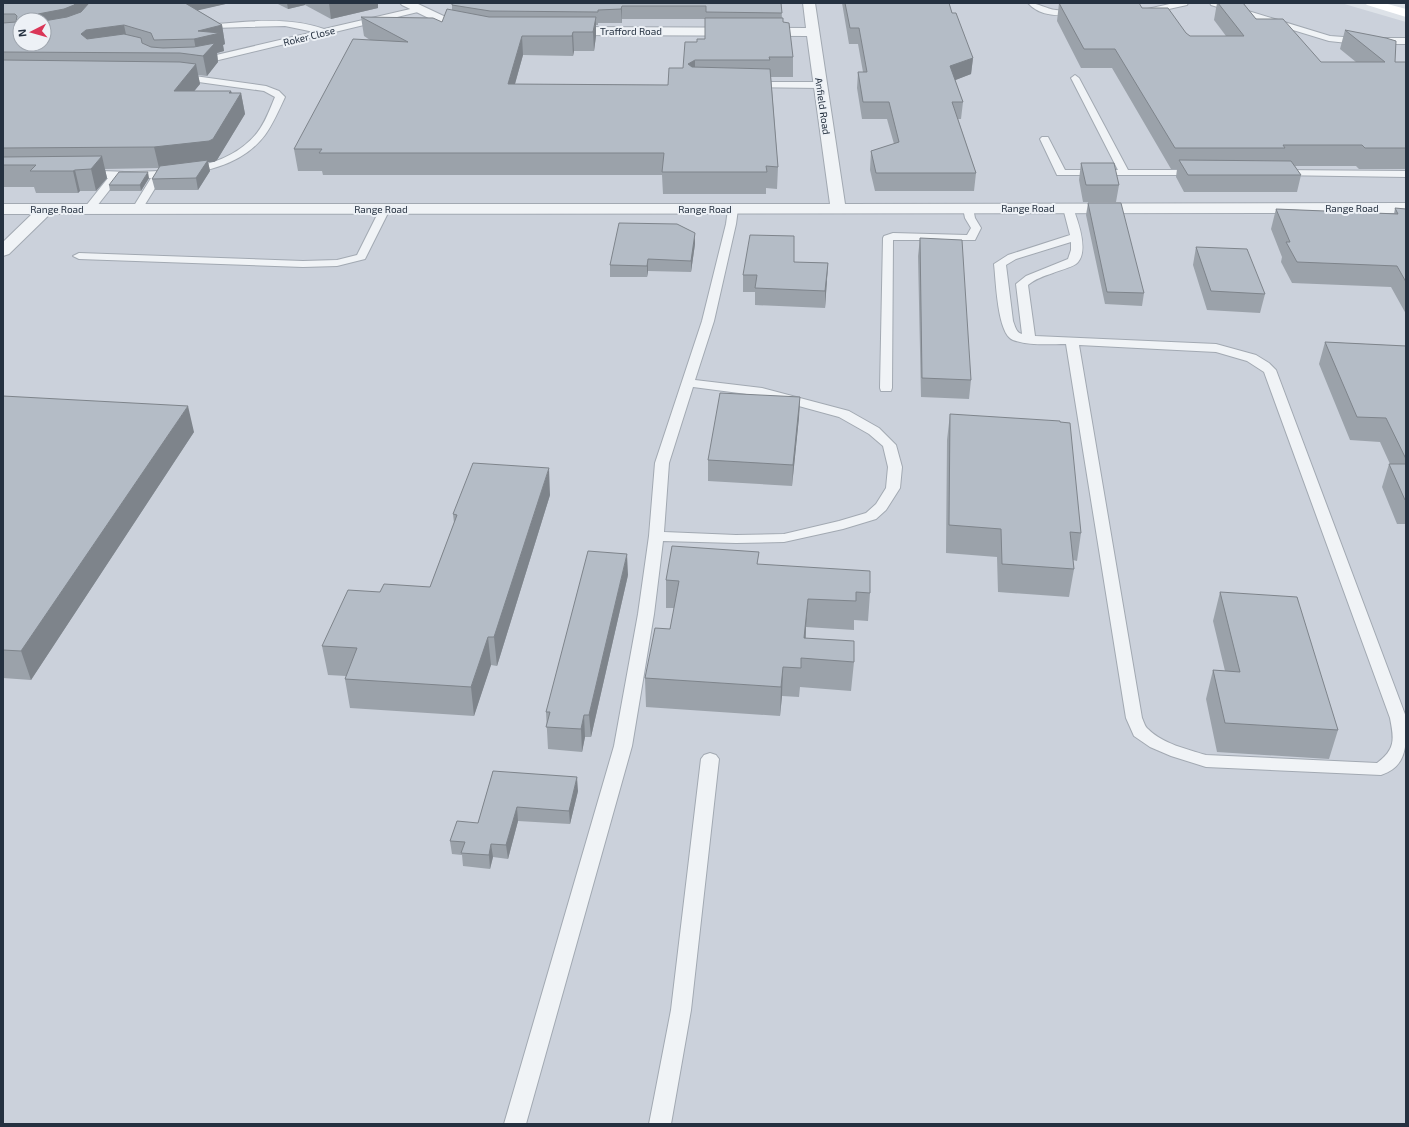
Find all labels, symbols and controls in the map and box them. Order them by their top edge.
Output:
north arrow [12,12,52,52]
street label: Roker Close [282,24,336,48]
street label: Trafford Road [600,25,662,37]
text: N [15,28,28,38]
street label: Anfield Road [813,77,833,135]
street label: Range Road [1001,202,1055,214]
street label: Range Road [1325,202,1379,214]
street label: Range Road [30,203,84,215]
street label: Range Road [354,203,408,215]
street label: Range Road [678,203,732,215]

